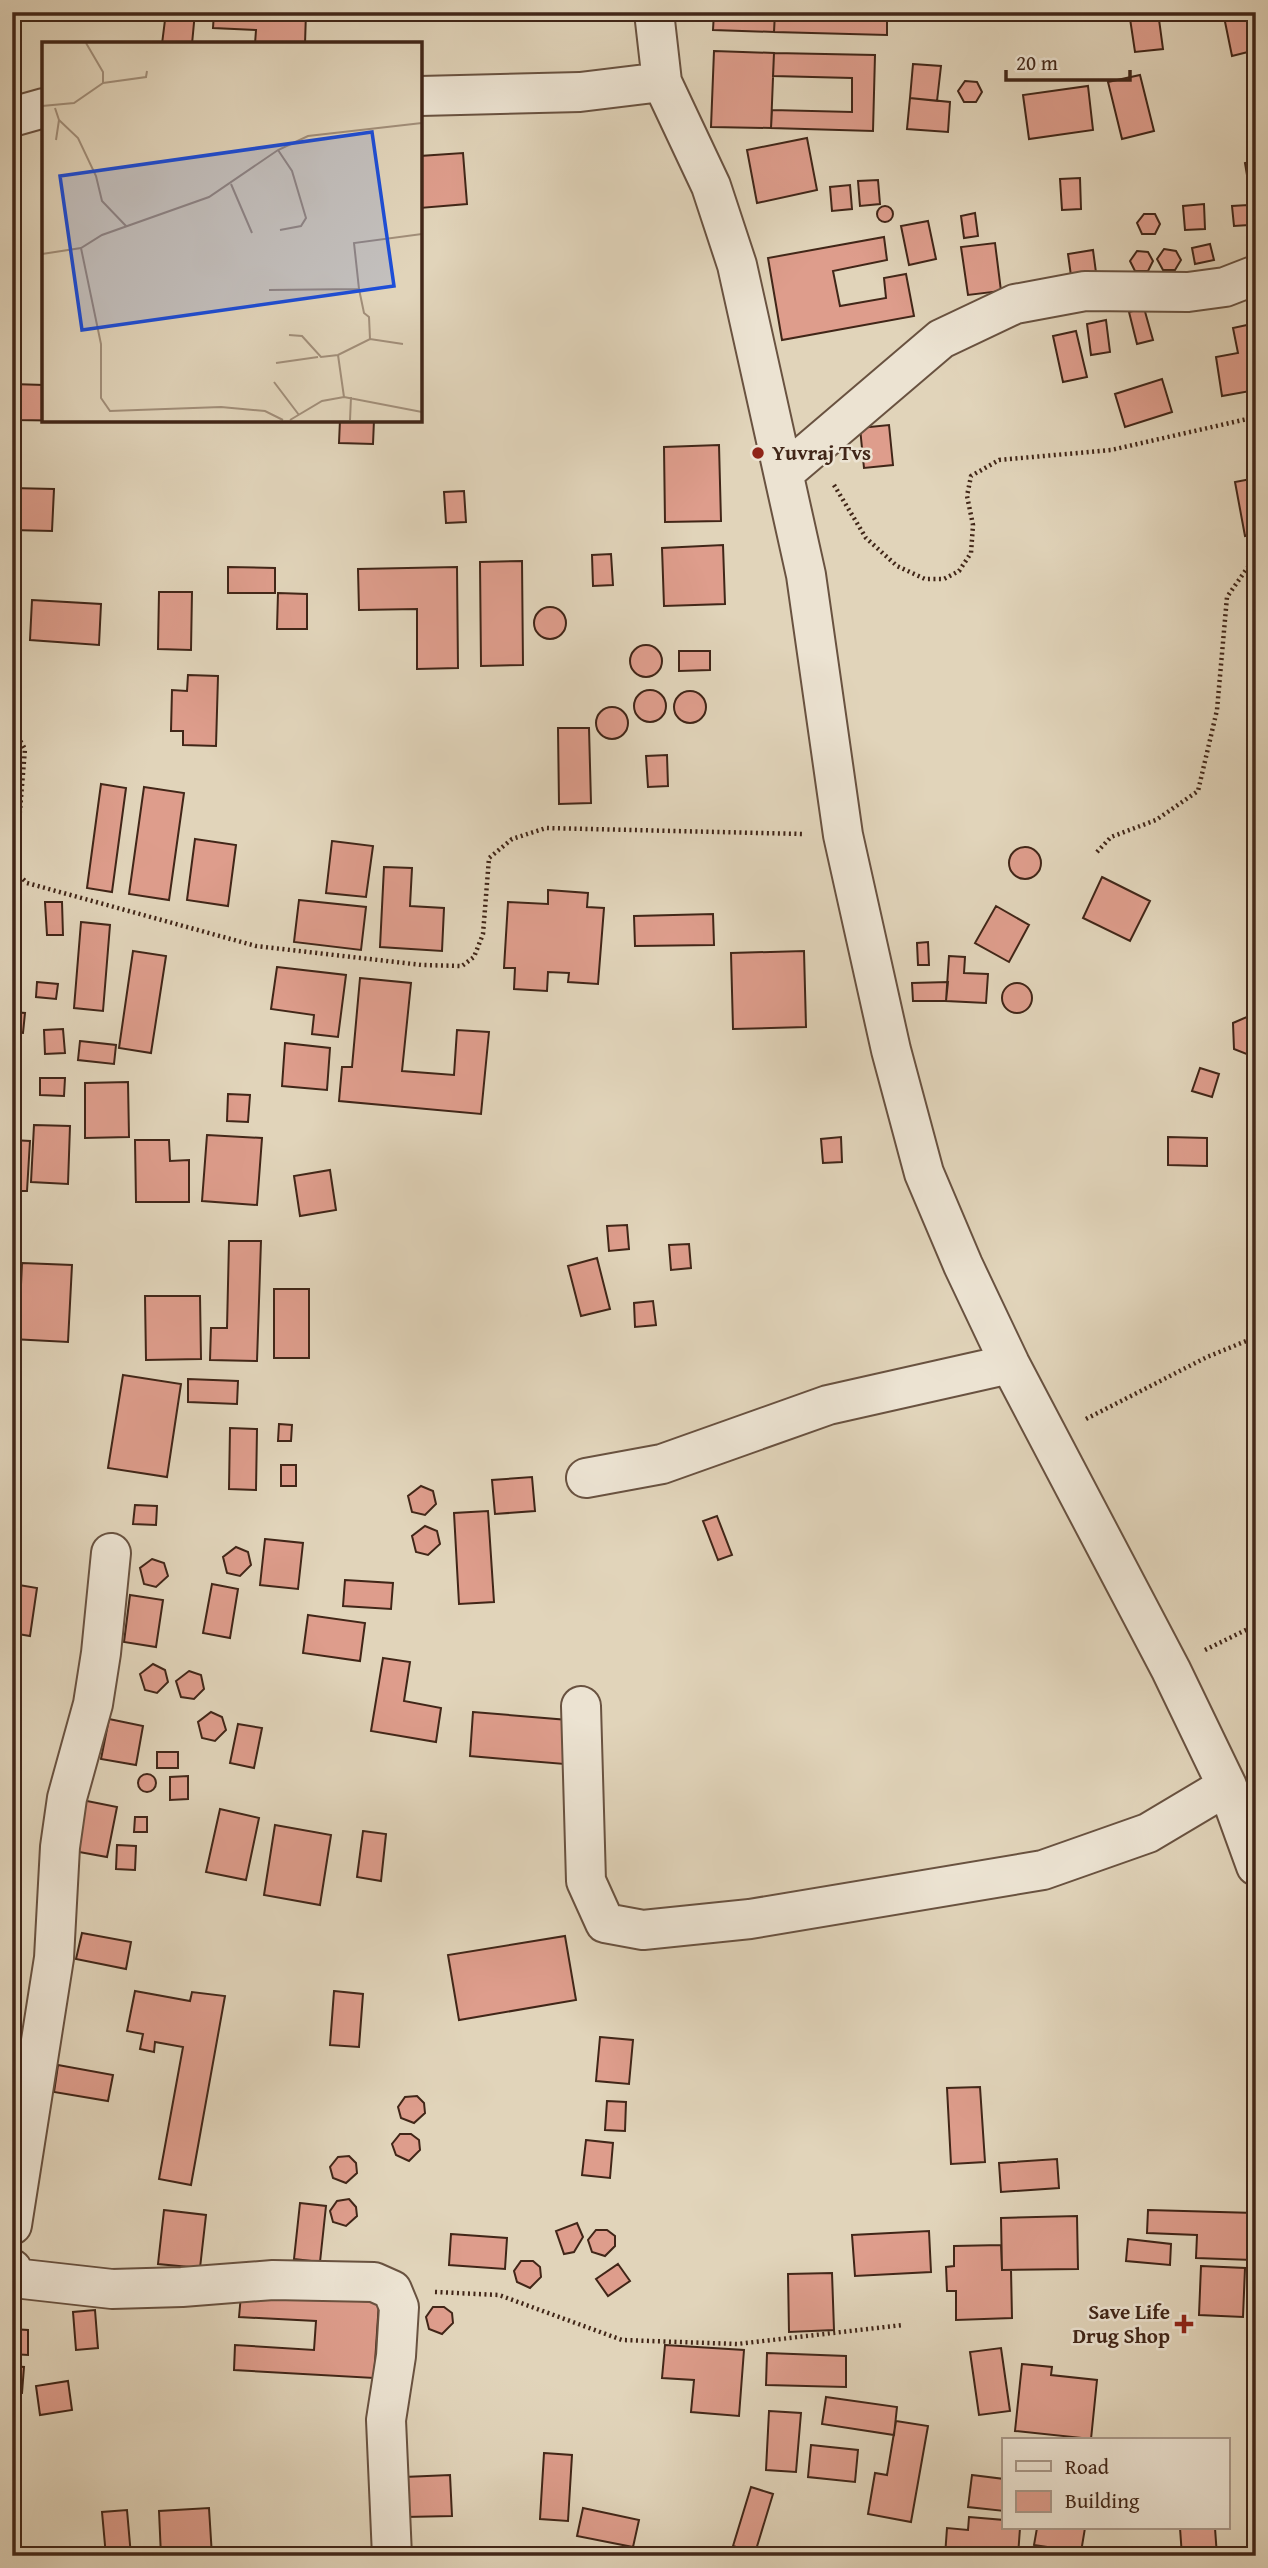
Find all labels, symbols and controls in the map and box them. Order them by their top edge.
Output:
scale bar [1006,38,1130,82]
inset map [42,42,422,422]
text: 20 m [1016,47,1058,78]
place label: Yuvraj Tvs [772,437,871,468]
marker: Yuvraj Tvs [750,445,766,461]
place label: Save Life Drug Shop [1072,2296,1170,2351]
marker: Save Life Drug Shop [1176,2316,1192,2332]
legend [1002,2438,1230,2530]
text: Road [1065,2451,1110,2482]
text: Building [1065,2485,1140,2516]

